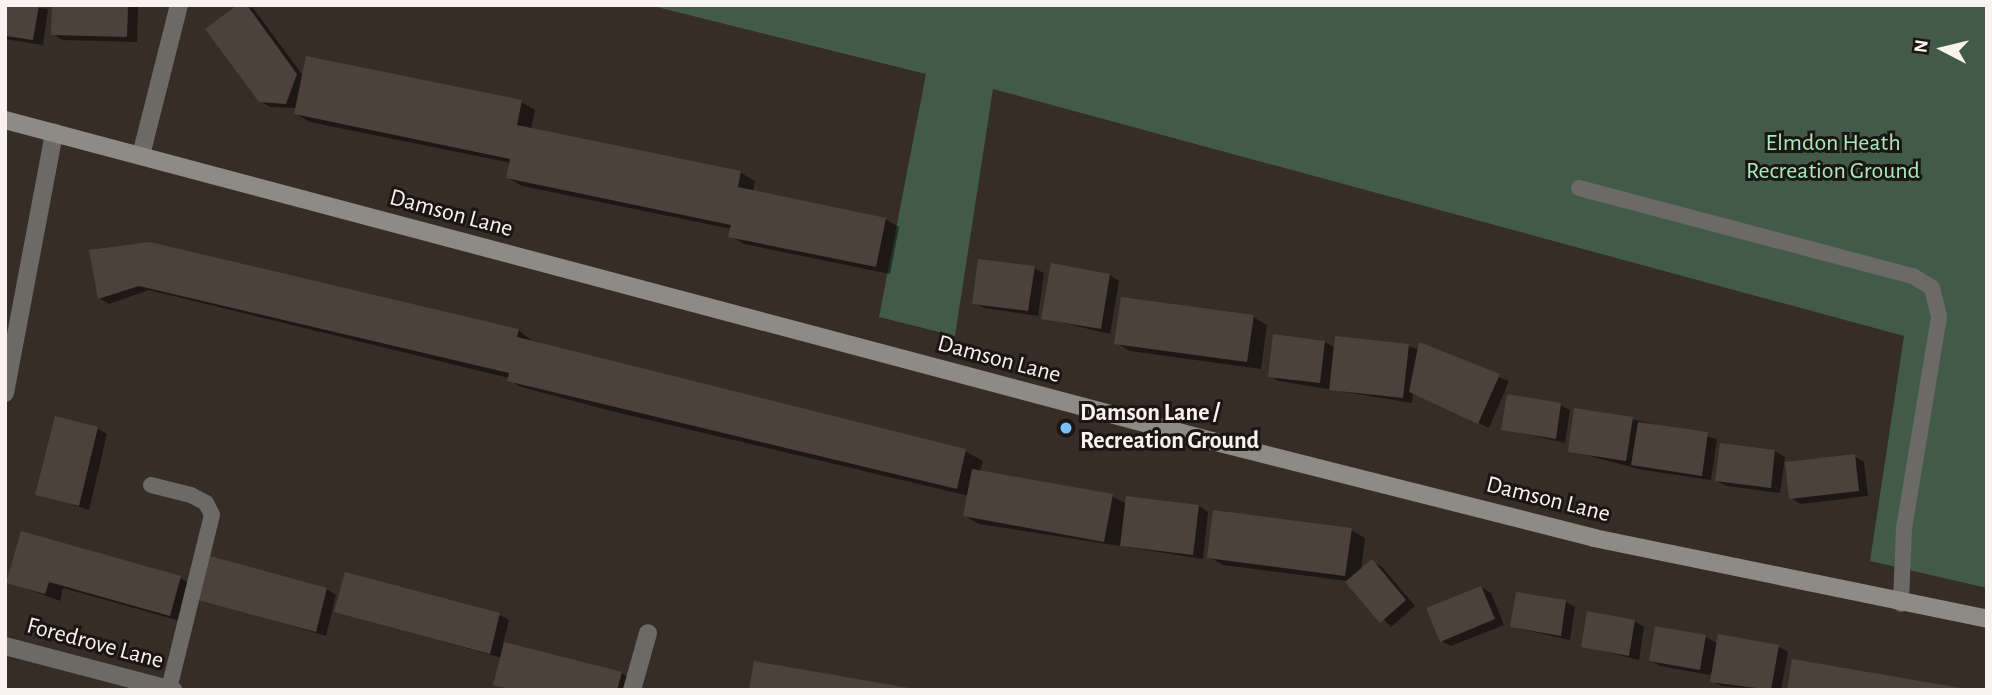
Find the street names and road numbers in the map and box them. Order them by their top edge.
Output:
street label: Damson Lane [386,184,516,244]
street label: Damson Lane [934,330,1064,390]
street label: Damson Lane [1483,471,1613,529]
street label: Foredrove Lane [23,612,167,676]

